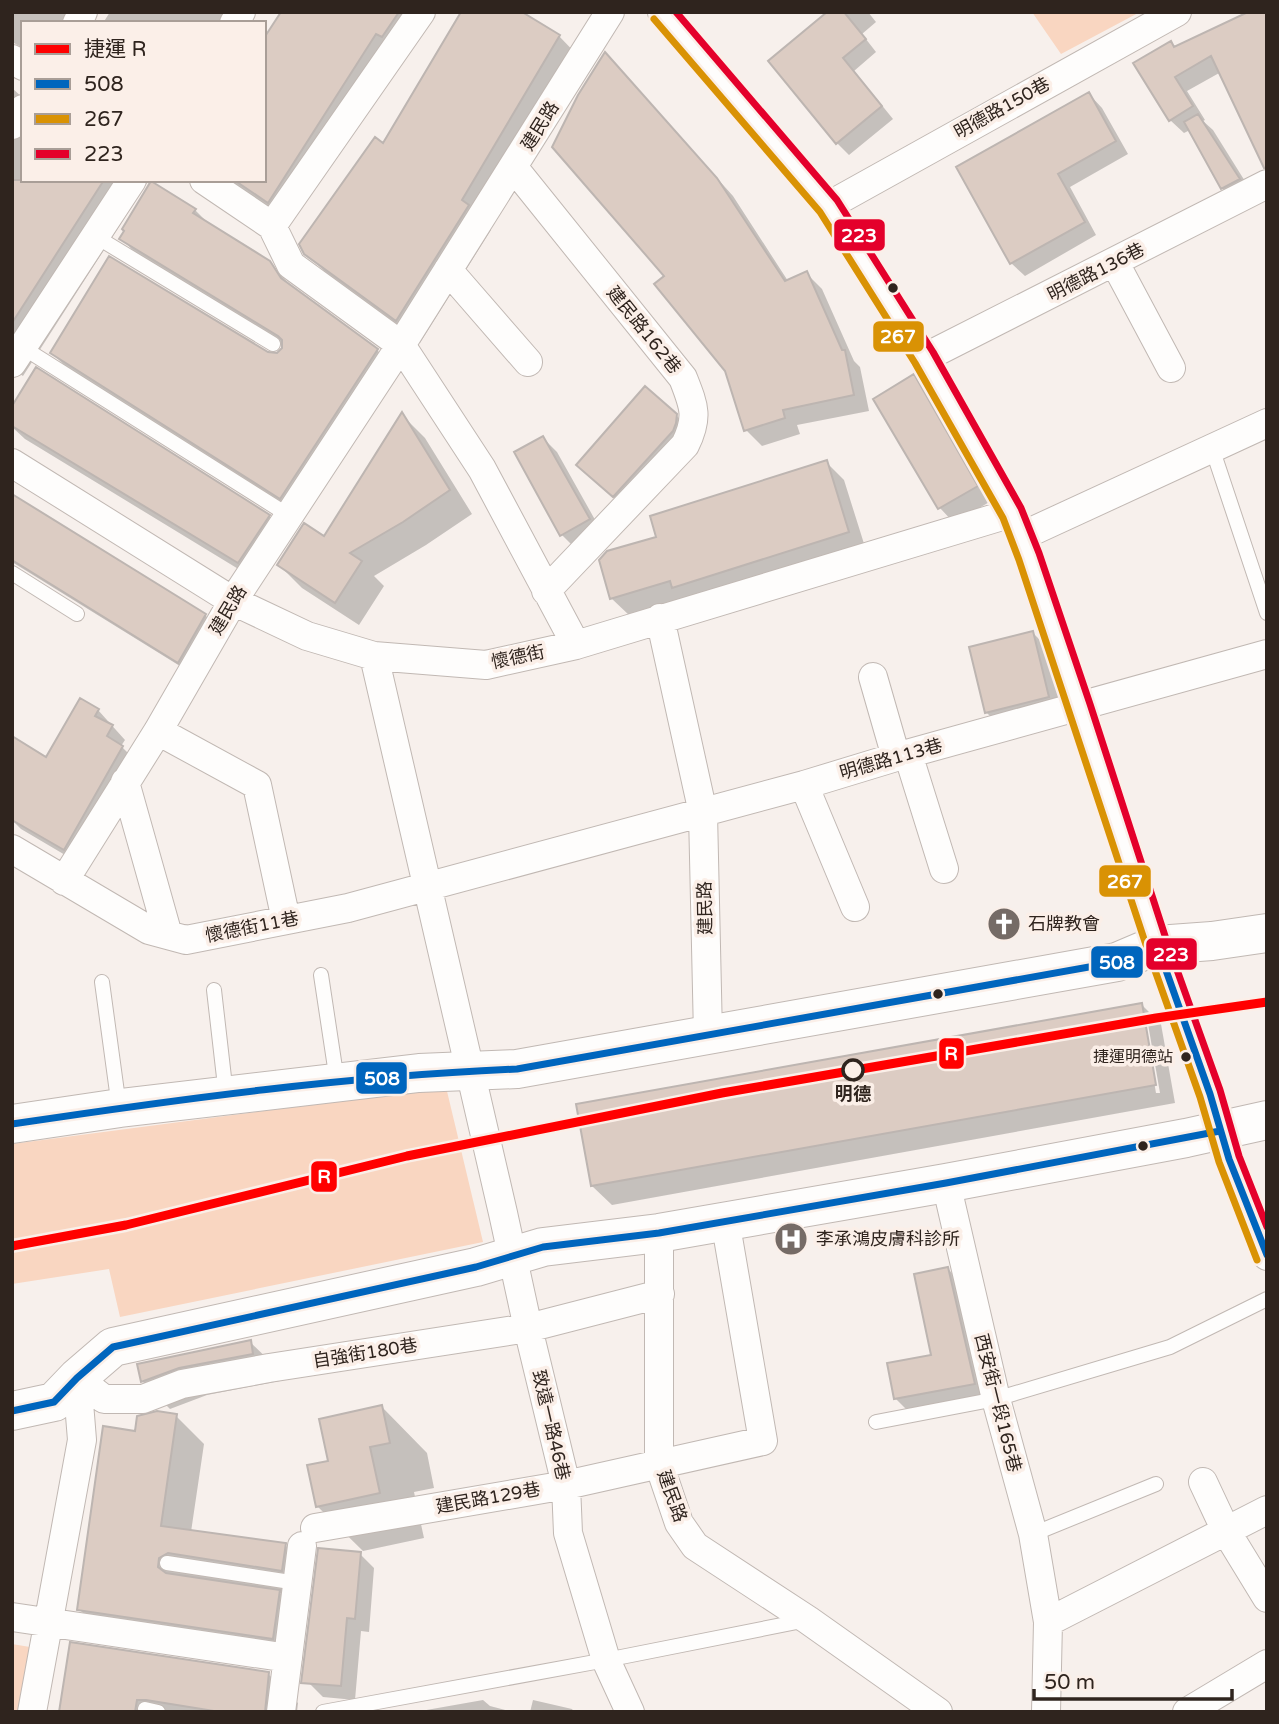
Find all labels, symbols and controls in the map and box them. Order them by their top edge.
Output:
legend [21,21,266,182]
text: 捷運 R [84,37,146,62]
text: 508 [84,72,124,97]
street label: 明德路150巷 [950,73,1054,143]
street label: 建民路 [516,97,564,155]
text: 267 [84,107,124,132]
text: 223 [84,142,124,167]
line badge: 223 [833,218,886,252]
text: 223 [841,225,877,247]
street label: 明德路136巷 [1044,238,1148,306]
unlabelled marker [886,281,900,295]
street label: 建民路162巷 [602,282,686,378]
line badge: 267 [872,320,925,353]
text: 267 [880,326,916,348]
street label: 建民路 [205,581,251,639]
street label: 懷德街 [489,641,547,673]
street label: 明德路113巷 [837,734,945,784]
line badge: 267 [1098,864,1152,898]
text: 267 [1107,871,1143,893]
street label: 建民路 [694,881,716,935]
church icon: 石牌教會 [985,905,1023,943]
street label: 懷德街11巷 [203,907,301,947]
place label: 石牌教會 [1028,913,1100,935]
line badge: 223 [1145,937,1198,971]
text: 223 [1153,944,1189,966]
line badge: 508 [1090,945,1144,979]
text: 508 [1099,952,1135,974]
unlabelled marker [931,987,945,1001]
line badge: R [938,1037,965,1070]
text: R [944,1043,958,1065]
place label: 捷運明德站 [1093,1047,1173,1067]
marker: 捷運明德站 [1179,1050,1193,1064]
marker: 明德 [842,1059,864,1081]
line badge: 508 [355,1061,408,1095]
text: 508 [364,1068,400,1090]
place label: 明德 [835,1083,871,1105]
unlabelled marker [1136,1139,1150,1153]
line badge: R [310,1160,338,1193]
text: R [317,1166,331,1188]
hospital icon: 李承鴻皮膚科診所 [772,1220,810,1258]
place label: 李承鴻皮膚科診所 [816,1228,960,1250]
street label: 西安街一段165巷 [970,1331,1026,1475]
street label: 自強街180巷 [311,1334,419,1372]
street label: 致遠一路46巷 [528,1368,574,1482]
street label: 建民路 [652,1467,692,1525]
street label: 建民路129巷 [434,1478,542,1518]
scale bar [1034,1658,1232,1702]
text: 50 m [1044,1670,1095,1695]

